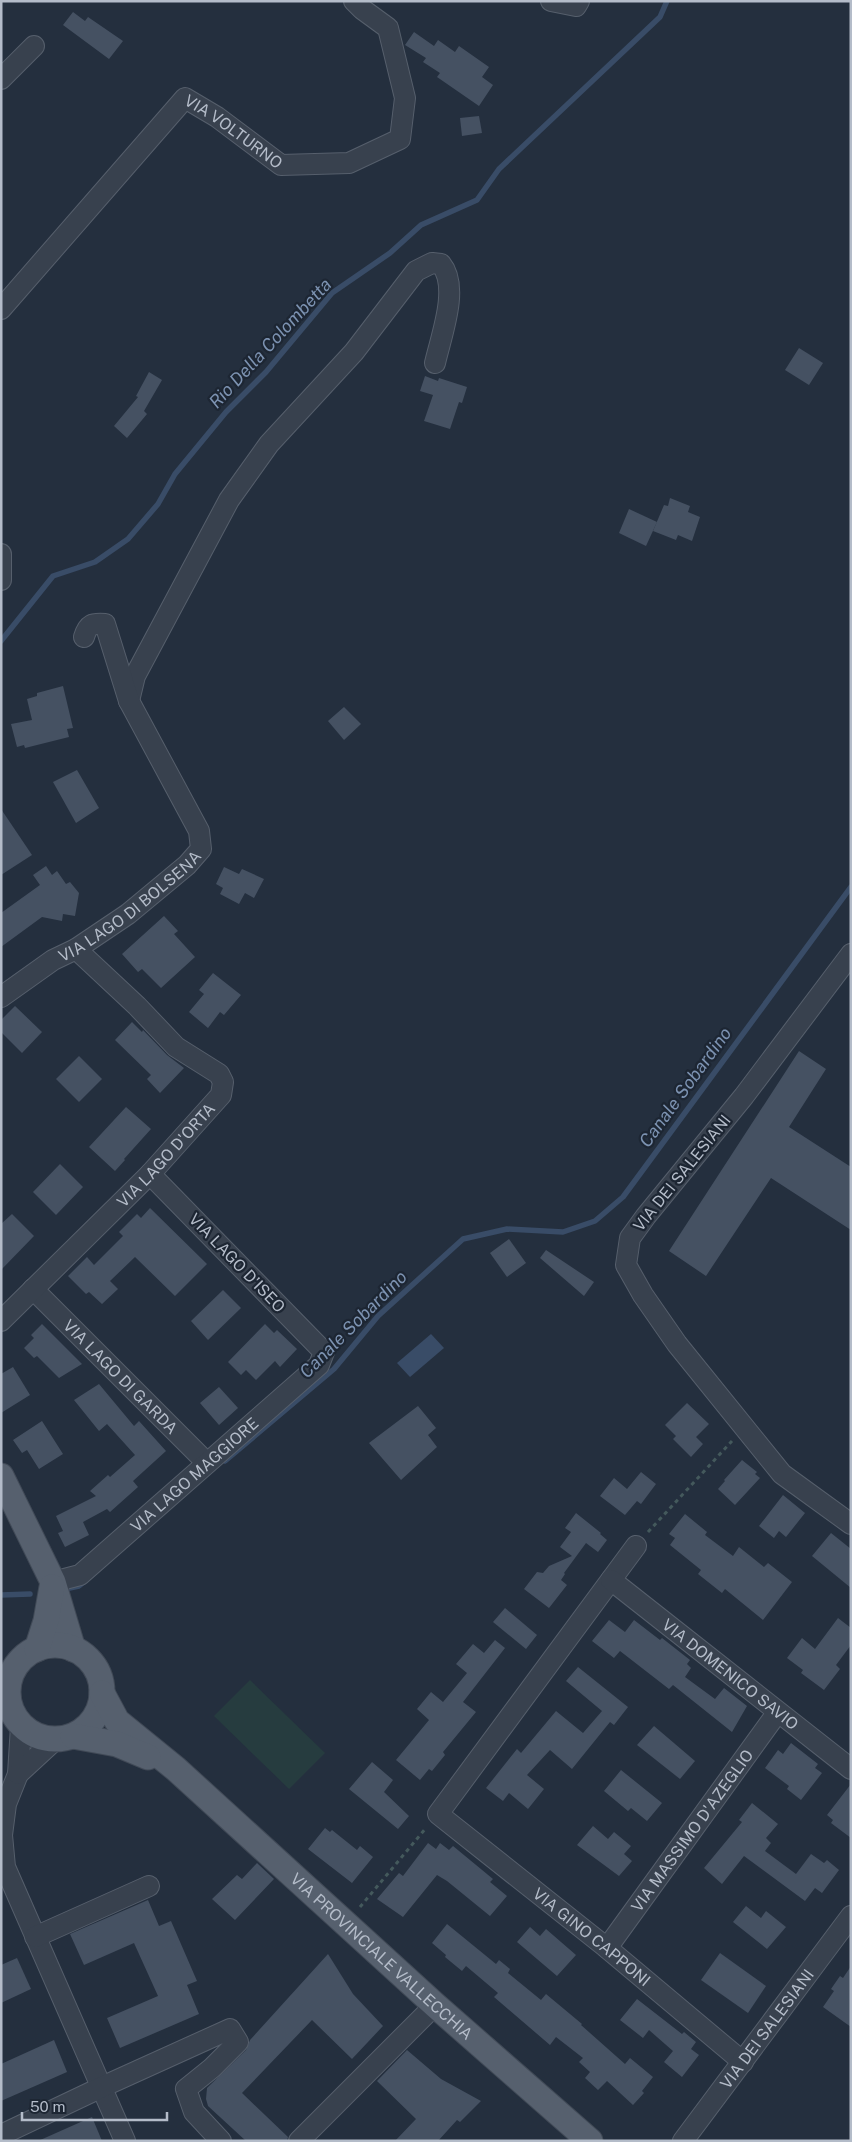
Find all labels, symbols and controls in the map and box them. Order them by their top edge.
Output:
street label: VIA VOLTURNO [181,90,286,172]
water label: Rio Della Colombetta [204,274,336,412]
street label: VIA LAGO DI BOLSENA [55,847,205,965]
water label: Canale Sobardino [634,1023,736,1151]
street label: VIA LAGO D'ORTA [113,1099,219,1211]
street label: VIA DEI SALESIANI [629,1111,735,1235]
street label: VIA LAGO D'ISEO [185,1210,289,1316]
water label: Canale Sobardino [295,1266,411,1382]
street label: VIA LAGO DI GARDA [60,1316,182,1438]
street label: VIA LAGO MAGGIORE [126,1413,262,1536]
street label: VIA DOMENICO SAVIO [659,1615,802,1733]
street label: VIA MASSIMO D'AZEGLIO [627,1746,757,1915]
street label: VIA PROVINCIALE VALLECCHIA [287,1869,477,2043]
street label: VIA GINO CAPPONI [529,1884,654,1990]
street label: VIA DEI SALESIANI [716,1965,818,2092]
scale bar [22,2090,168,2122]
text: 50 m [30,2098,65,2115]

